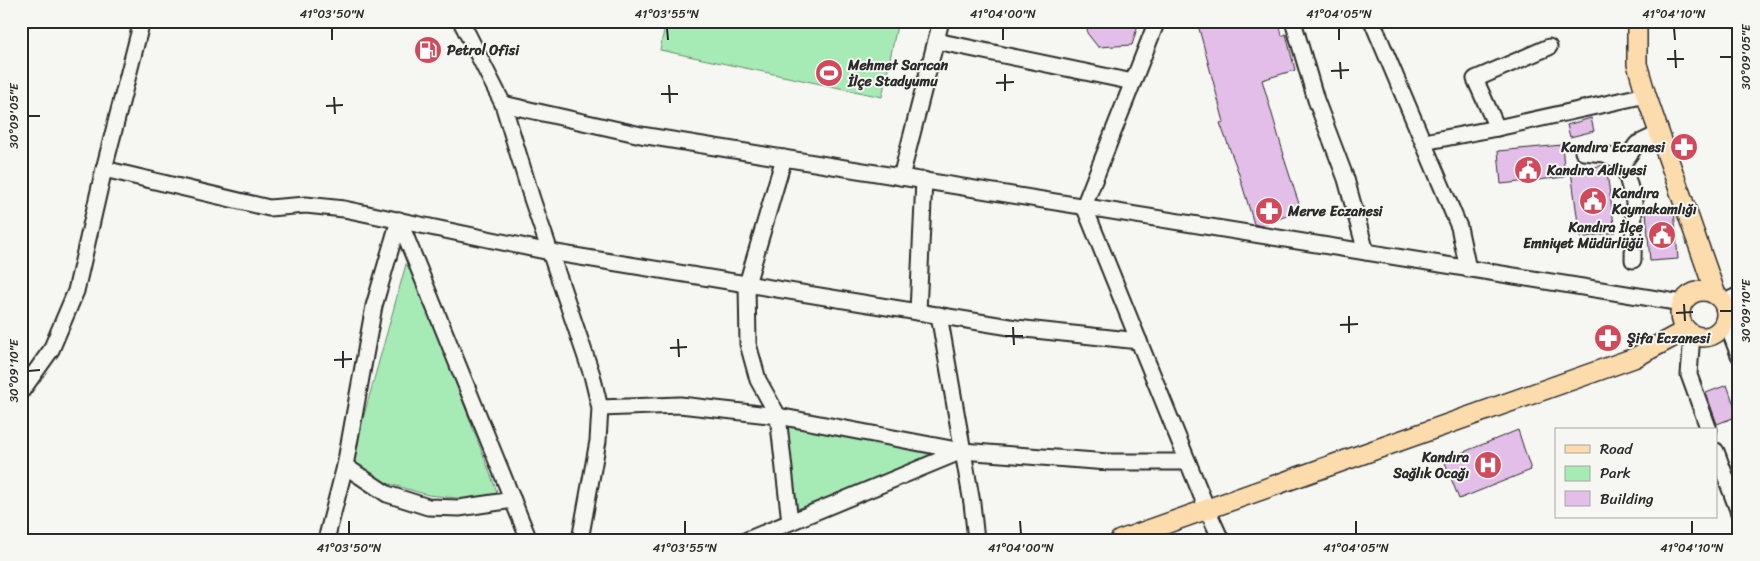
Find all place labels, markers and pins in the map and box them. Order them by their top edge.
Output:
fuel station icon: Petrol Ofisi [413,35,443,65]
place label: Petrol Ofisi [447,38,520,63]
place label: Mehmet Sarıcan İlçe Stadyumu [847,53,949,94]
sports icon: Mehmet Sarıcan İlçe Stadyumu [814,58,844,88]
pharmacy icon: Kandıra Eczanesi [1669,132,1699,162]
place label: Kandıra Eczanesi [1560,135,1666,160]
public building icon: Kandıra Adliyesi [1513,155,1543,185]
place label: Kandıra Adliyesi [1546,158,1648,183]
place label: Kandıra Kaymakamlığı [1611,181,1697,222]
public building icon: Kandıra Kaymakamlığı [1578,186,1608,216]
pharmacy icon: Merve Eczanesi [1254,196,1284,226]
place label: Merve Eczanesi [1287,199,1384,224]
place label: Kandıra İlçe Emniyet Müdürlüğü [1523,215,1644,256]
public building icon: Kandıra İlçe Emniyet Müdürlüğü [1647,220,1677,250]
pharmacy icon: Şifa Eczanesi [1593,323,1623,353]
place label: Şifa Eczanesi [1626,326,1711,351]
place label: Kandıra Sağlık Ocağı [1392,445,1469,486]
hospital icon: Kandıra Sağlık Ocağı [1473,450,1503,480]

